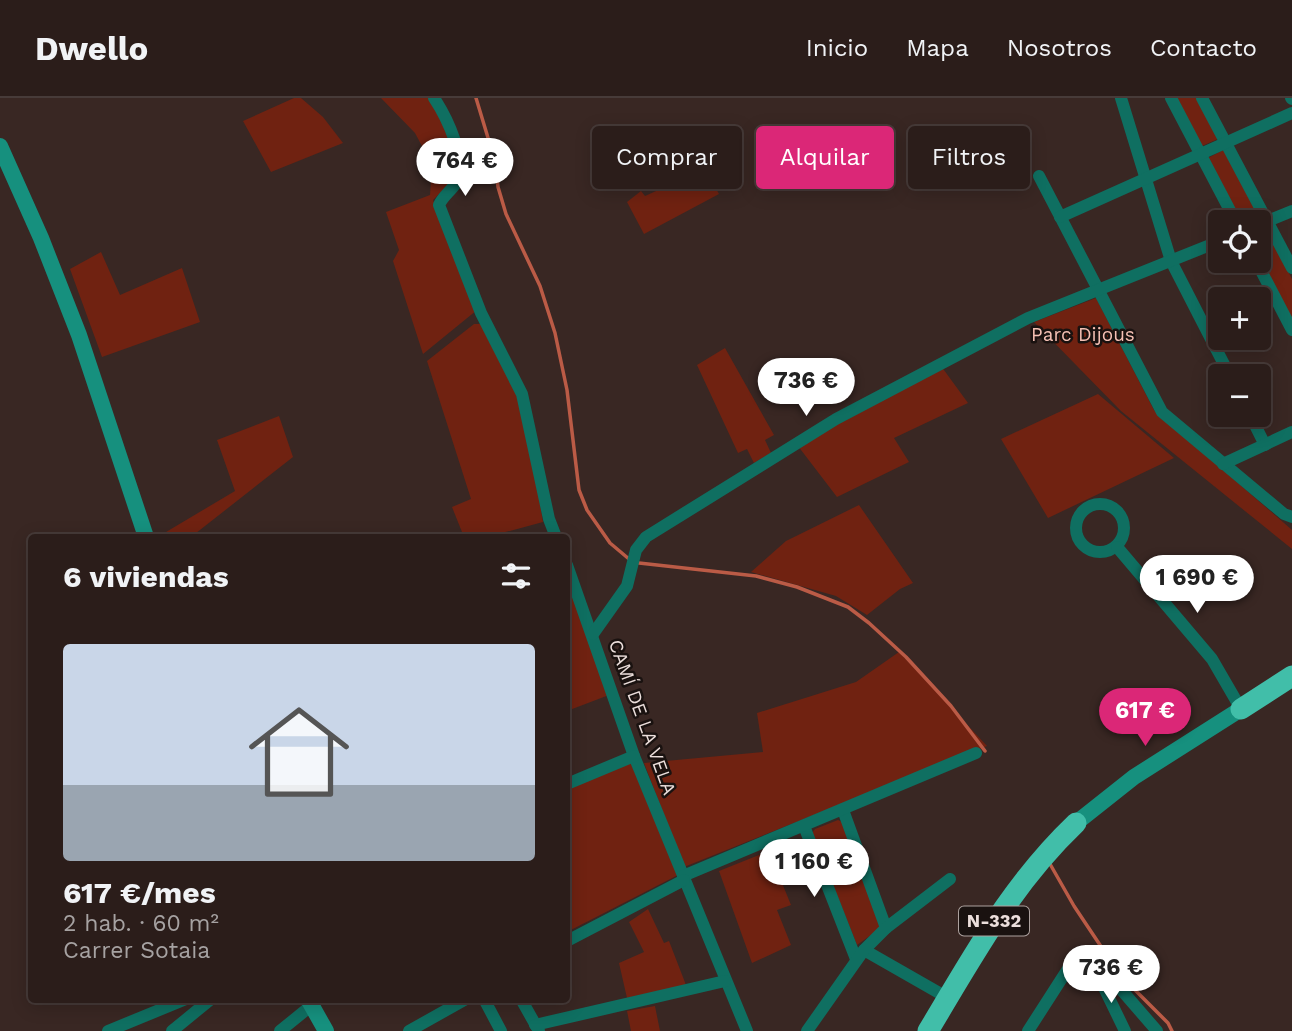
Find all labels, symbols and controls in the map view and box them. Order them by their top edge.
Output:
text: Dwello [35,29,148,68]
text: Inicio [806,34,868,62]
text: Mapa [906,34,969,62]
text: Nosotros [1007,34,1112,62]
text: Contacto [1150,34,1257,62]
chip: Comprar [592,126,742,189]
chip: Alquilar [756,126,894,189]
chip: Filtros [908,126,1030,189]
pin: 764 € [416,139,514,198]
text: 764 € [432,147,498,174]
map controls [1208,210,1271,427]
button: locate [1208,210,1271,273]
button: + [1208,287,1271,350]
park label: Parc Dijous [1031,323,1135,346]
pin: 736 € [757,358,855,418]
button: − [1208,364,1271,427]
text: 736 € [774,367,838,394]
pin: 1 690 € [1132,556,1262,615]
icon: filters [497,557,535,595]
text: 6 viviendas [63,559,229,594]
text: 1 690 € [1156,564,1238,591]
street label: CAMÍ DE LA VELA [604,636,681,798]
pin: 617 € [1096,688,1194,748]
icon: home [236,689,362,815]
text: 617 € [1115,697,1175,724]
pin: 1 160 € [749,840,879,899]
text: 1 160 € [775,848,853,875]
text: 617 €/mes [63,875,216,910]
road number: N-332 [959,906,1029,936]
text: 2 hab. · 60 m² [63,910,219,937]
text: Carrer Sotaia [63,937,210,964]
pin: 736 € [1062,946,1160,1005]
text: 736 € [1079,954,1143,981]

